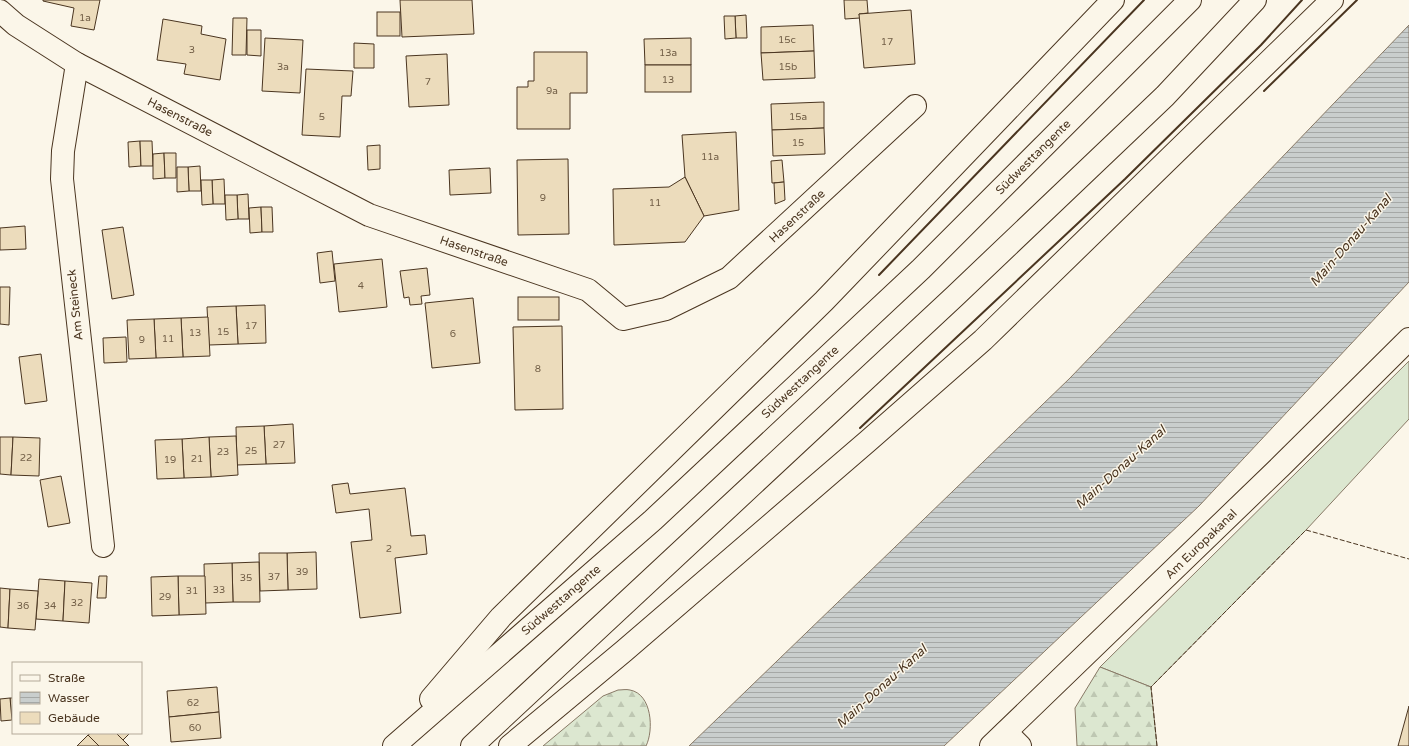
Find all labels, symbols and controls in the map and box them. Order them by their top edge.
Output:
house number: 1a [79,12,91,24]
house number: 15c [778,34,796,46]
house number: 17 [881,36,893,48]
house number: 3 [189,44,195,56]
house number: 13a [659,47,677,59]
house number: 3a [277,61,289,73]
house number: 15b [779,61,797,73]
house number: 13 [662,74,674,86]
house number: 7 [425,76,431,88]
house number: 9a [546,85,558,97]
street label: Hasenstraße [145,95,215,140]
house number: 5 [319,111,325,123]
house number: 15a [789,111,807,123]
street label: Südwesttangente [993,117,1073,197]
house number: 15 [792,137,804,149]
house number: 11a [701,151,719,163]
street label: Hasenstraße [766,186,828,245]
water label: Main-Donau-Kanal [1306,190,1396,290]
house number: 9 [540,192,546,204]
house number: 11 [649,197,661,209]
street label: Hasenstraße [438,233,510,269]
street label: Am Steineck [64,268,86,341]
house number: 4 [358,280,364,292]
house number: 17 [245,320,257,332]
house number: 15 [217,326,229,338]
house number: 13 [189,327,201,339]
house number: 6 [450,328,456,340]
house number: 11 [162,333,174,345]
house number: 9 [139,334,145,346]
street label: Südwesttangente [759,343,842,421]
house number: 8 [535,363,541,375]
water label: Main-Donau-Kanal [1072,422,1171,513]
house number: 27 [273,439,285,451]
house number: 25 [245,445,257,457]
house number: 23 [217,446,229,458]
house number: 22 [20,452,32,464]
house number: 21 [191,453,203,465]
house number: 19 [164,454,176,466]
street label: Am Europakanal [1162,506,1240,582]
house number: 2 [386,543,392,555]
street label: Südwesttangente [519,562,604,638]
house number: 39 [296,566,308,578]
house number: 37 [268,571,280,583]
house number: 35 [240,572,252,584]
house number: 33 [213,584,225,596]
house number: 31 [186,585,198,597]
house number: 29 [159,591,171,603]
house number: 32 [71,597,83,609]
house number: 36 [17,600,29,612]
house number: 34 [44,600,56,612]
water label: Main-Donau-Kanal [833,641,932,732]
legend [12,662,142,734]
text: Straße [48,671,85,685]
text: Wasser [48,691,90,705]
house number: 62 [187,697,199,709]
text: Gebäude [48,711,100,725]
house number: 60 [189,722,201,734]

